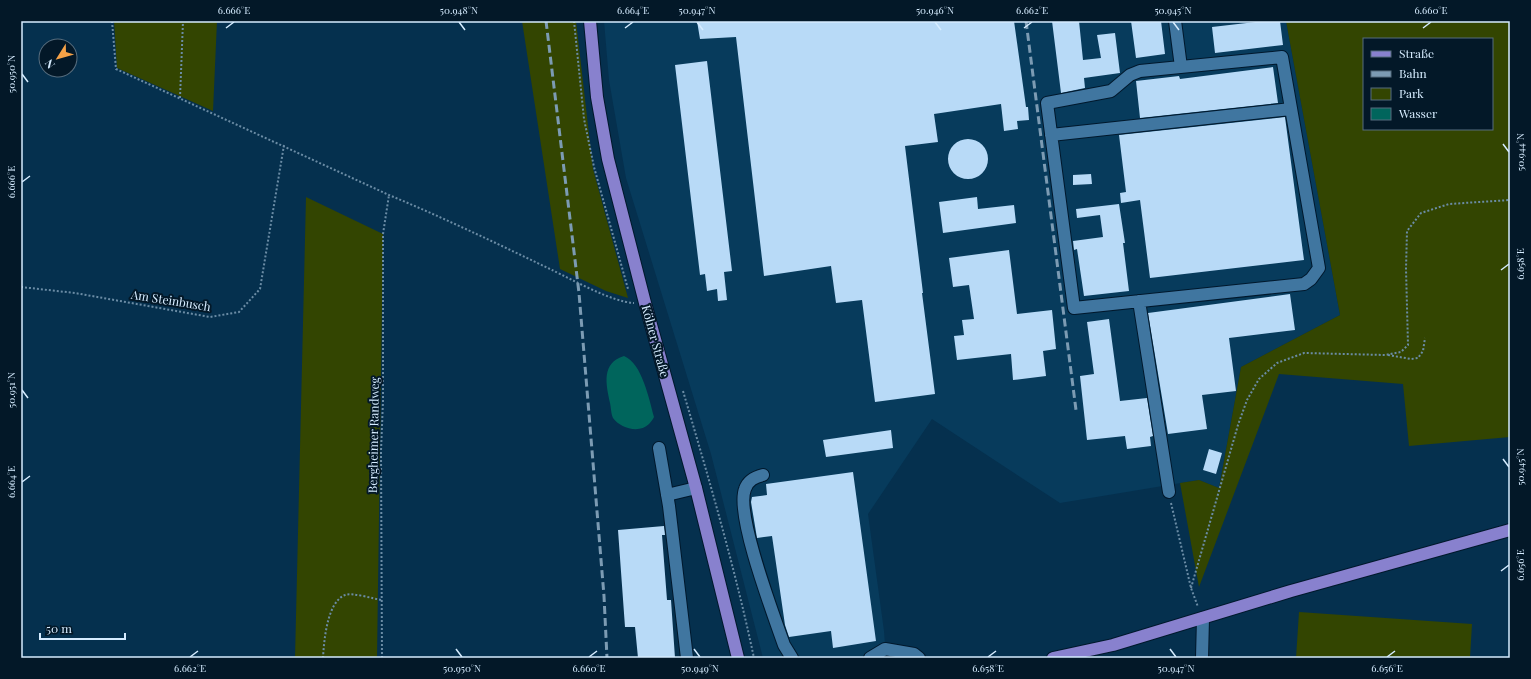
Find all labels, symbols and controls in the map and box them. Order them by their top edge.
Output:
text: 6.666°E [218,3,250,17]
text: 50.948°N [440,3,478,17]
text: 6.664°E [617,3,649,17]
text: 50.947°N [678,3,716,17]
text: 50.946°N [916,3,954,17]
text: 6.662°E [1016,3,1048,17]
text: 50.945°N [1154,3,1192,17]
text: 6.660°E [1414,3,1448,17]
north arrow [38,38,78,78]
legend [1363,38,1493,130]
text: Straße [1399,45,1434,61]
text: 50.950°N [4,55,18,93]
text: N [41,57,58,72]
text: Bahn [1399,65,1427,81]
text: Park [1399,85,1424,101]
text: Wasser [1398,105,1438,121]
text: 50.944°N [1513,133,1527,171]
text: 6.666°E [4,166,18,198]
text: 6.658°E [1513,248,1527,280]
street label: Am Steinbusch [129,286,212,314]
street label: Kölner Straße [639,303,673,379]
text: 50.951°N [4,372,18,408]
street label: Bergheimer Randweg [364,376,382,493]
text: 50.945°N [1513,448,1527,486]
text: 6.664°E [4,466,18,498]
text: 6.656°E [1513,549,1527,581]
scale bar [40,615,125,641]
text: 50 m [46,620,72,636]
text: 6.662°E [174,661,206,675]
text: 50.950°N [443,661,481,675]
text: 6.660°E [572,661,606,675]
text: 50.949°N [681,661,719,675]
text: 6.658°E [972,661,1004,675]
text: 50.947°N [1157,661,1195,675]
text: 6.656°E [1371,661,1403,675]

